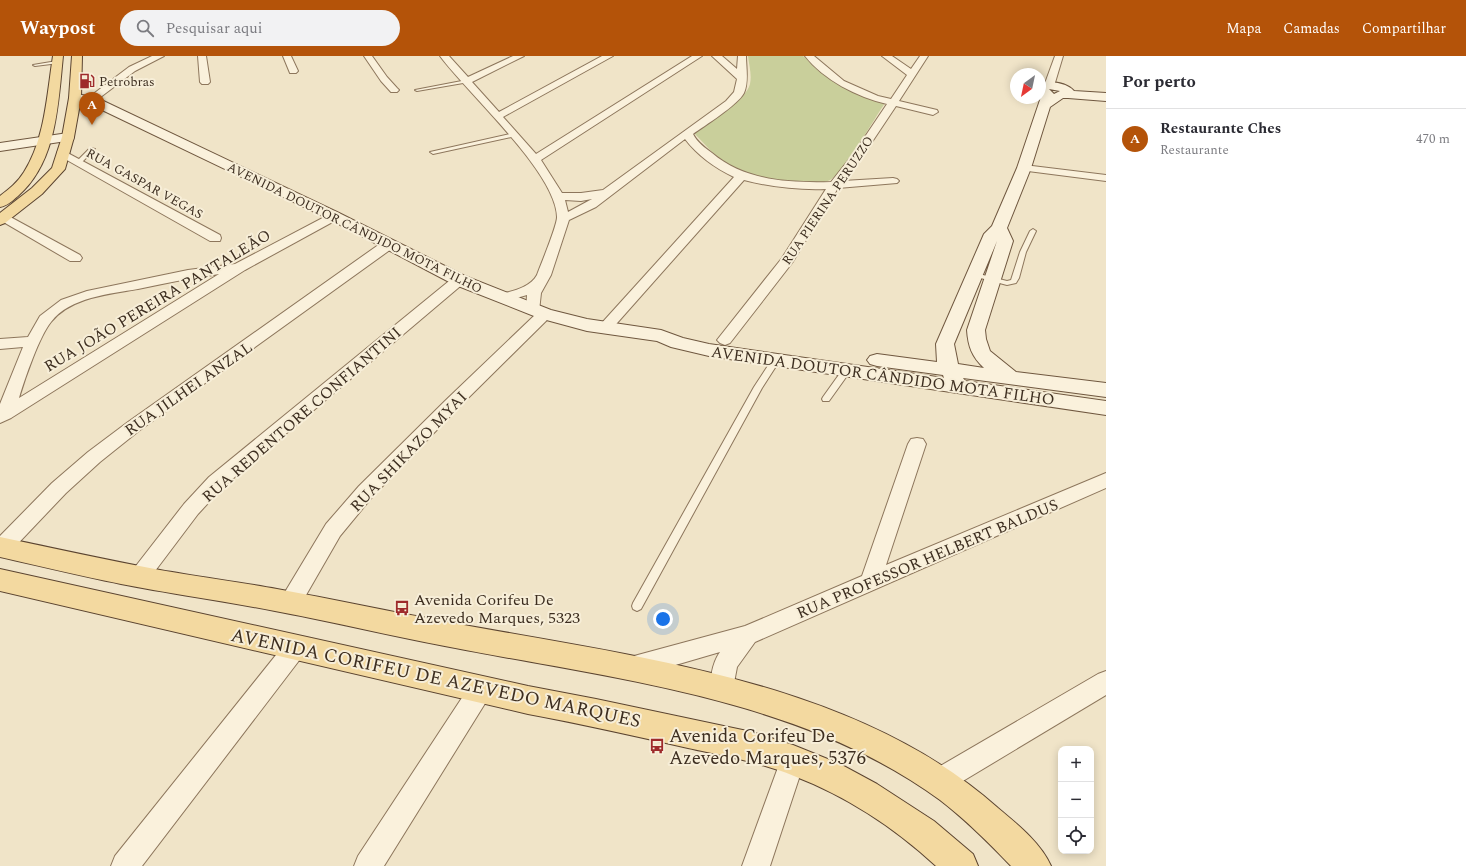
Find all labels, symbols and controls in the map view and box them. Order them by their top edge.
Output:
search box [120,10,400,46]
text: Waypost [20,14,96,43]
icon: search [134,17,156,39]
text: Pesquisar aqui [166,17,262,40]
text: Mapa [1226,18,1261,39]
text: Camadas [1283,18,1340,39]
text: Compartilhar [1362,18,1446,39]
north arrow [1010,68,1046,104]
text: Por perto [1122,69,1196,95]
fuel station icon: Petrobras [78,72,96,90]
place label: Petrobras [99,72,155,92]
pin: A [79,92,105,125]
text: Restaurante Ches [1160,117,1281,140]
text: A [1130,129,1140,149]
text: 470 m [1416,129,1450,149]
street label: RUA PIERINA PERUZZO [777,132,879,269]
text: Restaurante [1160,140,1229,160]
street label: RUA GASPAR VEGAS [82,143,207,224]
street label: AVENIDA DOUTOR CÂNDIDO MOTA FILHO [224,157,486,299]
street label: RUA JOÃO PEREIRA PANTALEÃO [39,223,276,378]
street label: RUA REDENTORE CONFIANTINI [197,321,407,508]
street label: RUA JILHEI ANZAL [120,336,258,442]
street label: AVENIDA DOUTOR CÂNDIDO MOTA FILHO [710,340,1056,412]
street label: RUA SHIKAZO MYAI [345,386,473,518]
street label: RUA PROFESSOR HELBERT BALDUS [793,493,1062,625]
place label: Avenida Corifeu De Azevedo Marques, 5323 [414,588,580,630]
bus stop icon: Avenida Corifeu De Azevedo Marques, 5323 [393,599,411,617]
your location [653,609,673,629]
street label: AVENIDA CORIFEU DE AZEVEDO MARQUES [228,621,643,736]
place label: Avenida Corifeu De Azevedo Marques, 5376 [669,722,866,773]
bus stop icon: Avenida Corifeu De Azevedo Marques, 5376 [648,737,666,755]
map controls [1058,746,1094,854]
button: + [1058,746,1094,782]
button: − [1058,782,1094,818]
button: locate [1058,818,1094,854]

